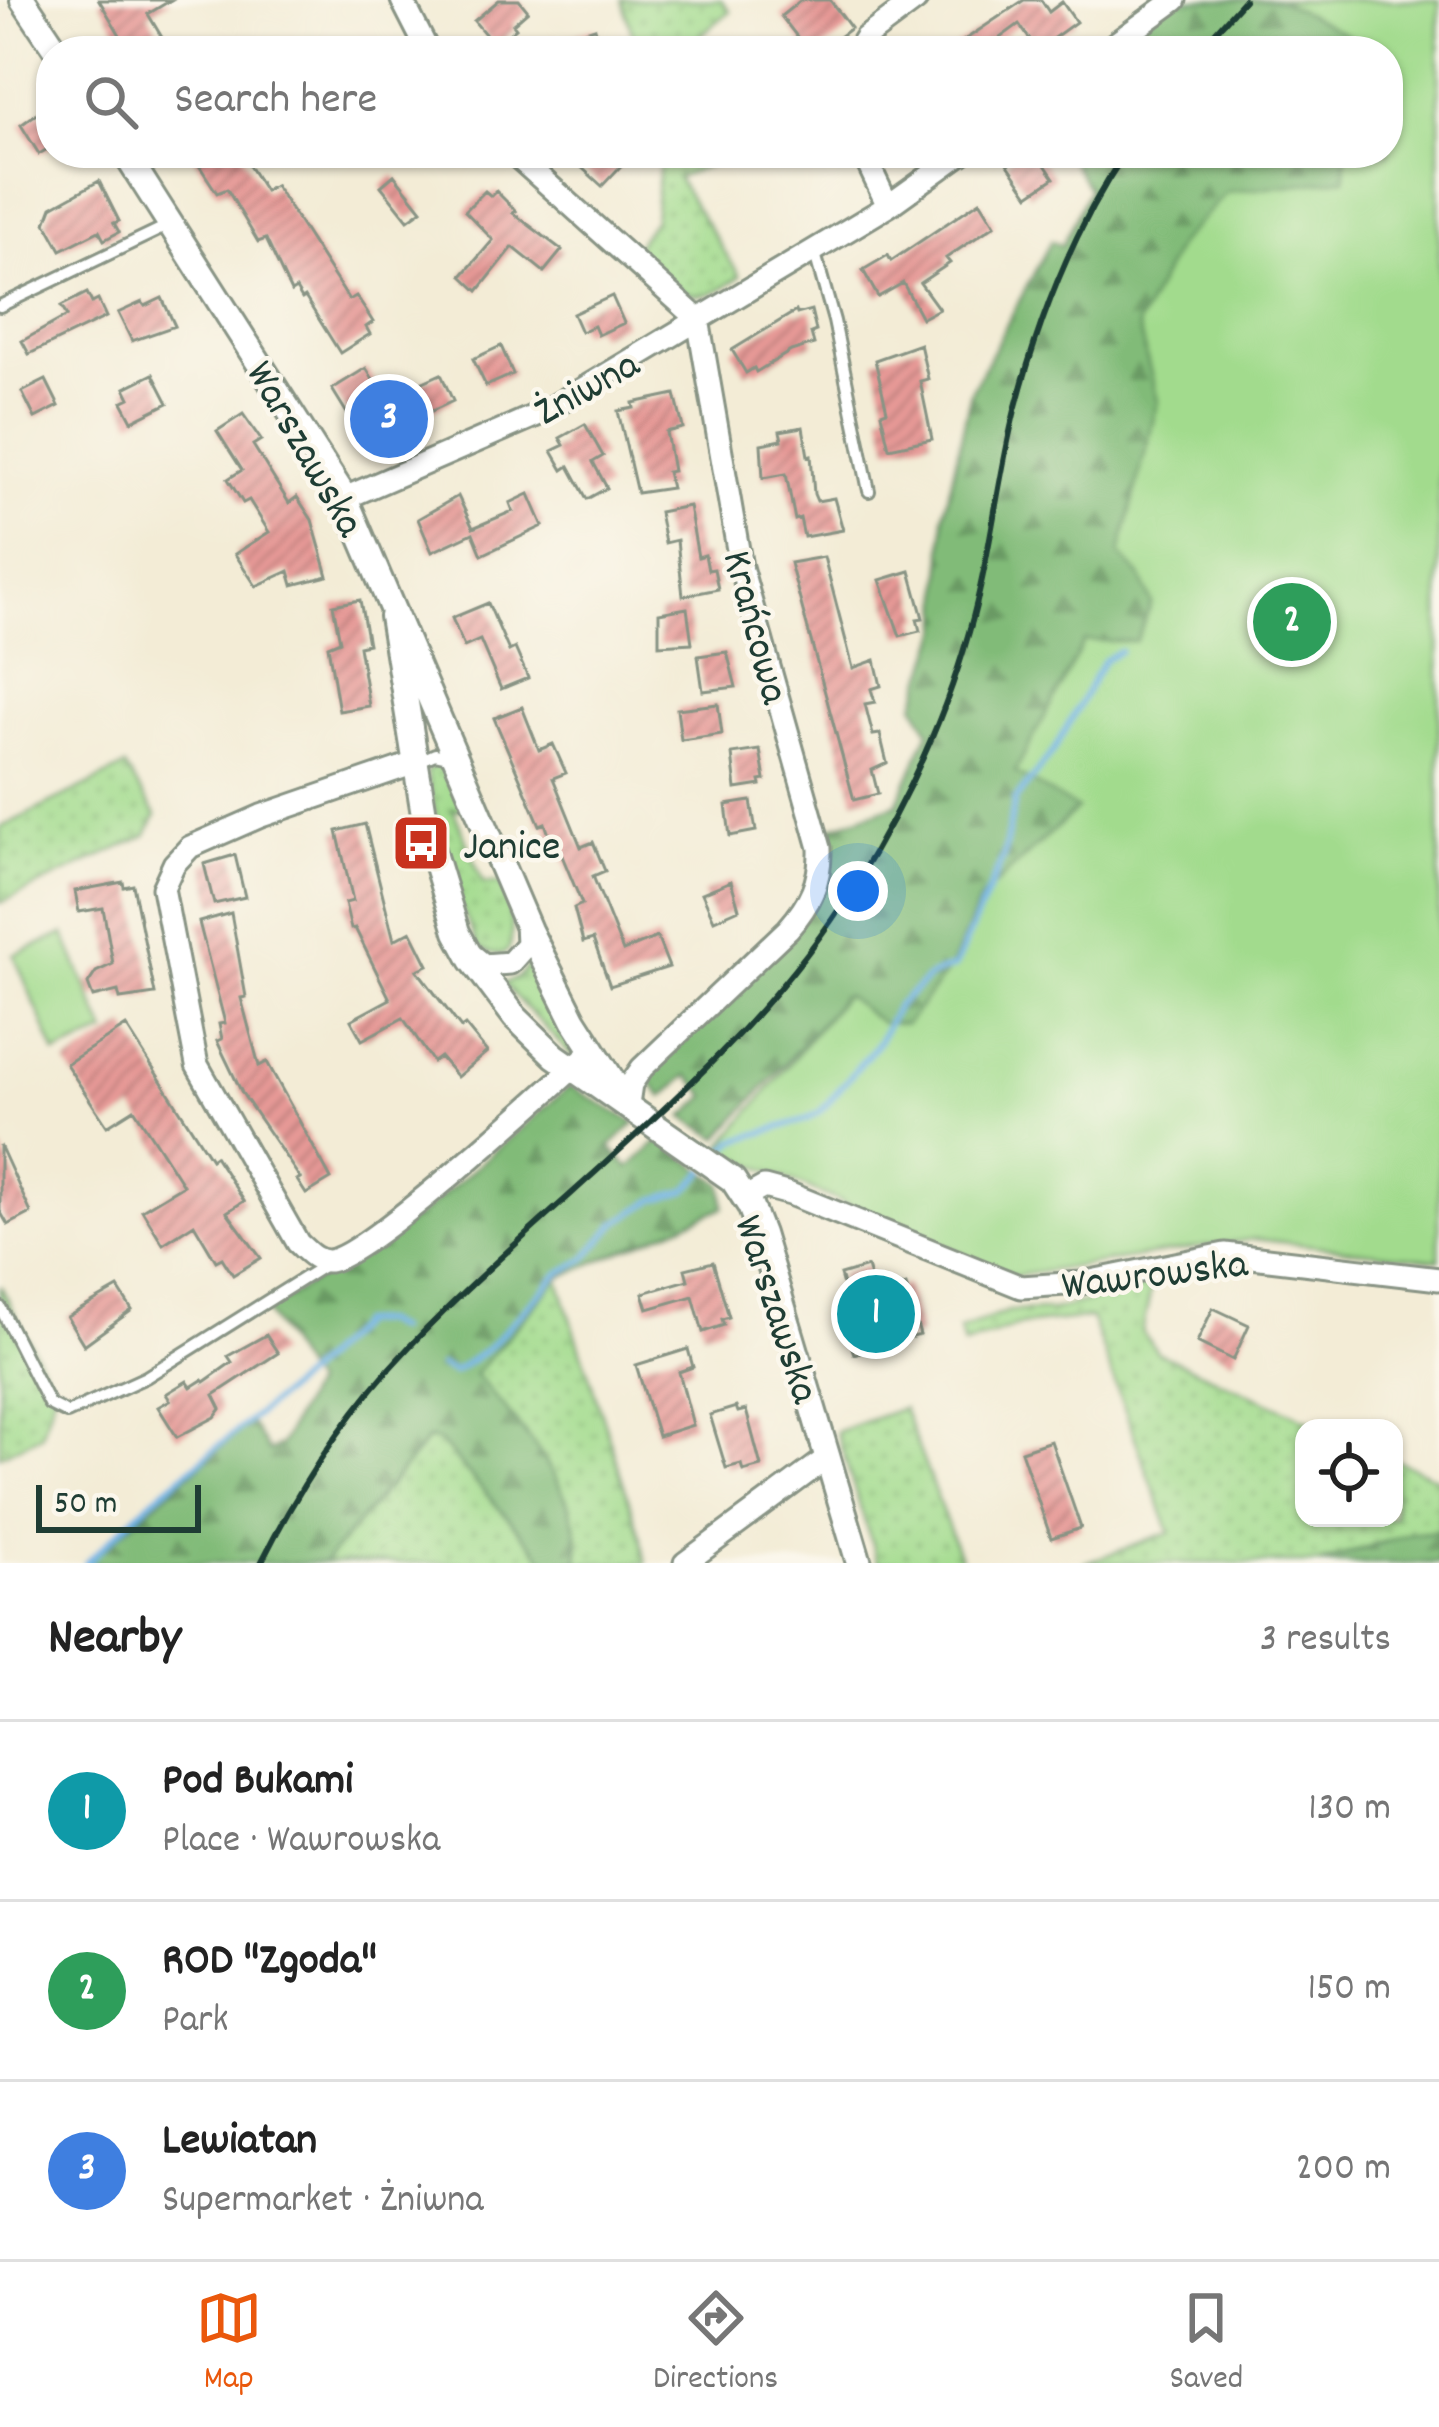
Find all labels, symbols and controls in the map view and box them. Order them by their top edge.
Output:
search box [36,36,1403,168]
icon: search [78,69,144,135]
text: Search here [174,70,377,134]
street label: Żniwna [525,337,653,445]
street label: Warszawska [227,351,377,551]
pin: 3 [350,374,428,464]
street label: Krańcowa [703,545,802,712]
pin: 2 [1253,577,1331,667]
bus stop icon: Janice [390,812,452,874]
place label: Janice [463,820,560,880]
your location [828,861,888,921]
street label: Warszawska [715,1208,832,1413]
street label: Wawrowska [1059,1237,1252,1319]
pin: 1 [837,1269,915,1359]
map controls [1295,1419,1403,1527]
button: locate [1295,1419,1403,1527]
scale bar [36,1479,201,1532]
text: 50 m [54,1482,118,1529]
text: Nearby [48,1605,181,1677]
text: 3 results [1260,1614,1391,1669]
text: Pod Bukami [162,1751,353,1815]
text: 1 [83,1783,91,1838]
text: 130 m [1308,1783,1391,1838]
text: Place · Wawrowska [162,1815,440,1870]
text: ROD "Zgoda" [162,1931,377,1995]
text: 2 [78,1963,96,2018]
text: 150 m [1307,1963,1391,2018]
text: Park [162,1995,228,2050]
text: Lewiatan [162,2111,317,2175]
text: 3 [78,2143,96,2198]
text: 200 m [1296,2143,1391,2198]
text: Supermarket · Żniwna [162,2175,484,2230]
tab: Map [196,2285,262,2404]
tab: Directions [653,2285,778,2404]
tab: Saved [1170,2285,1243,2404]

